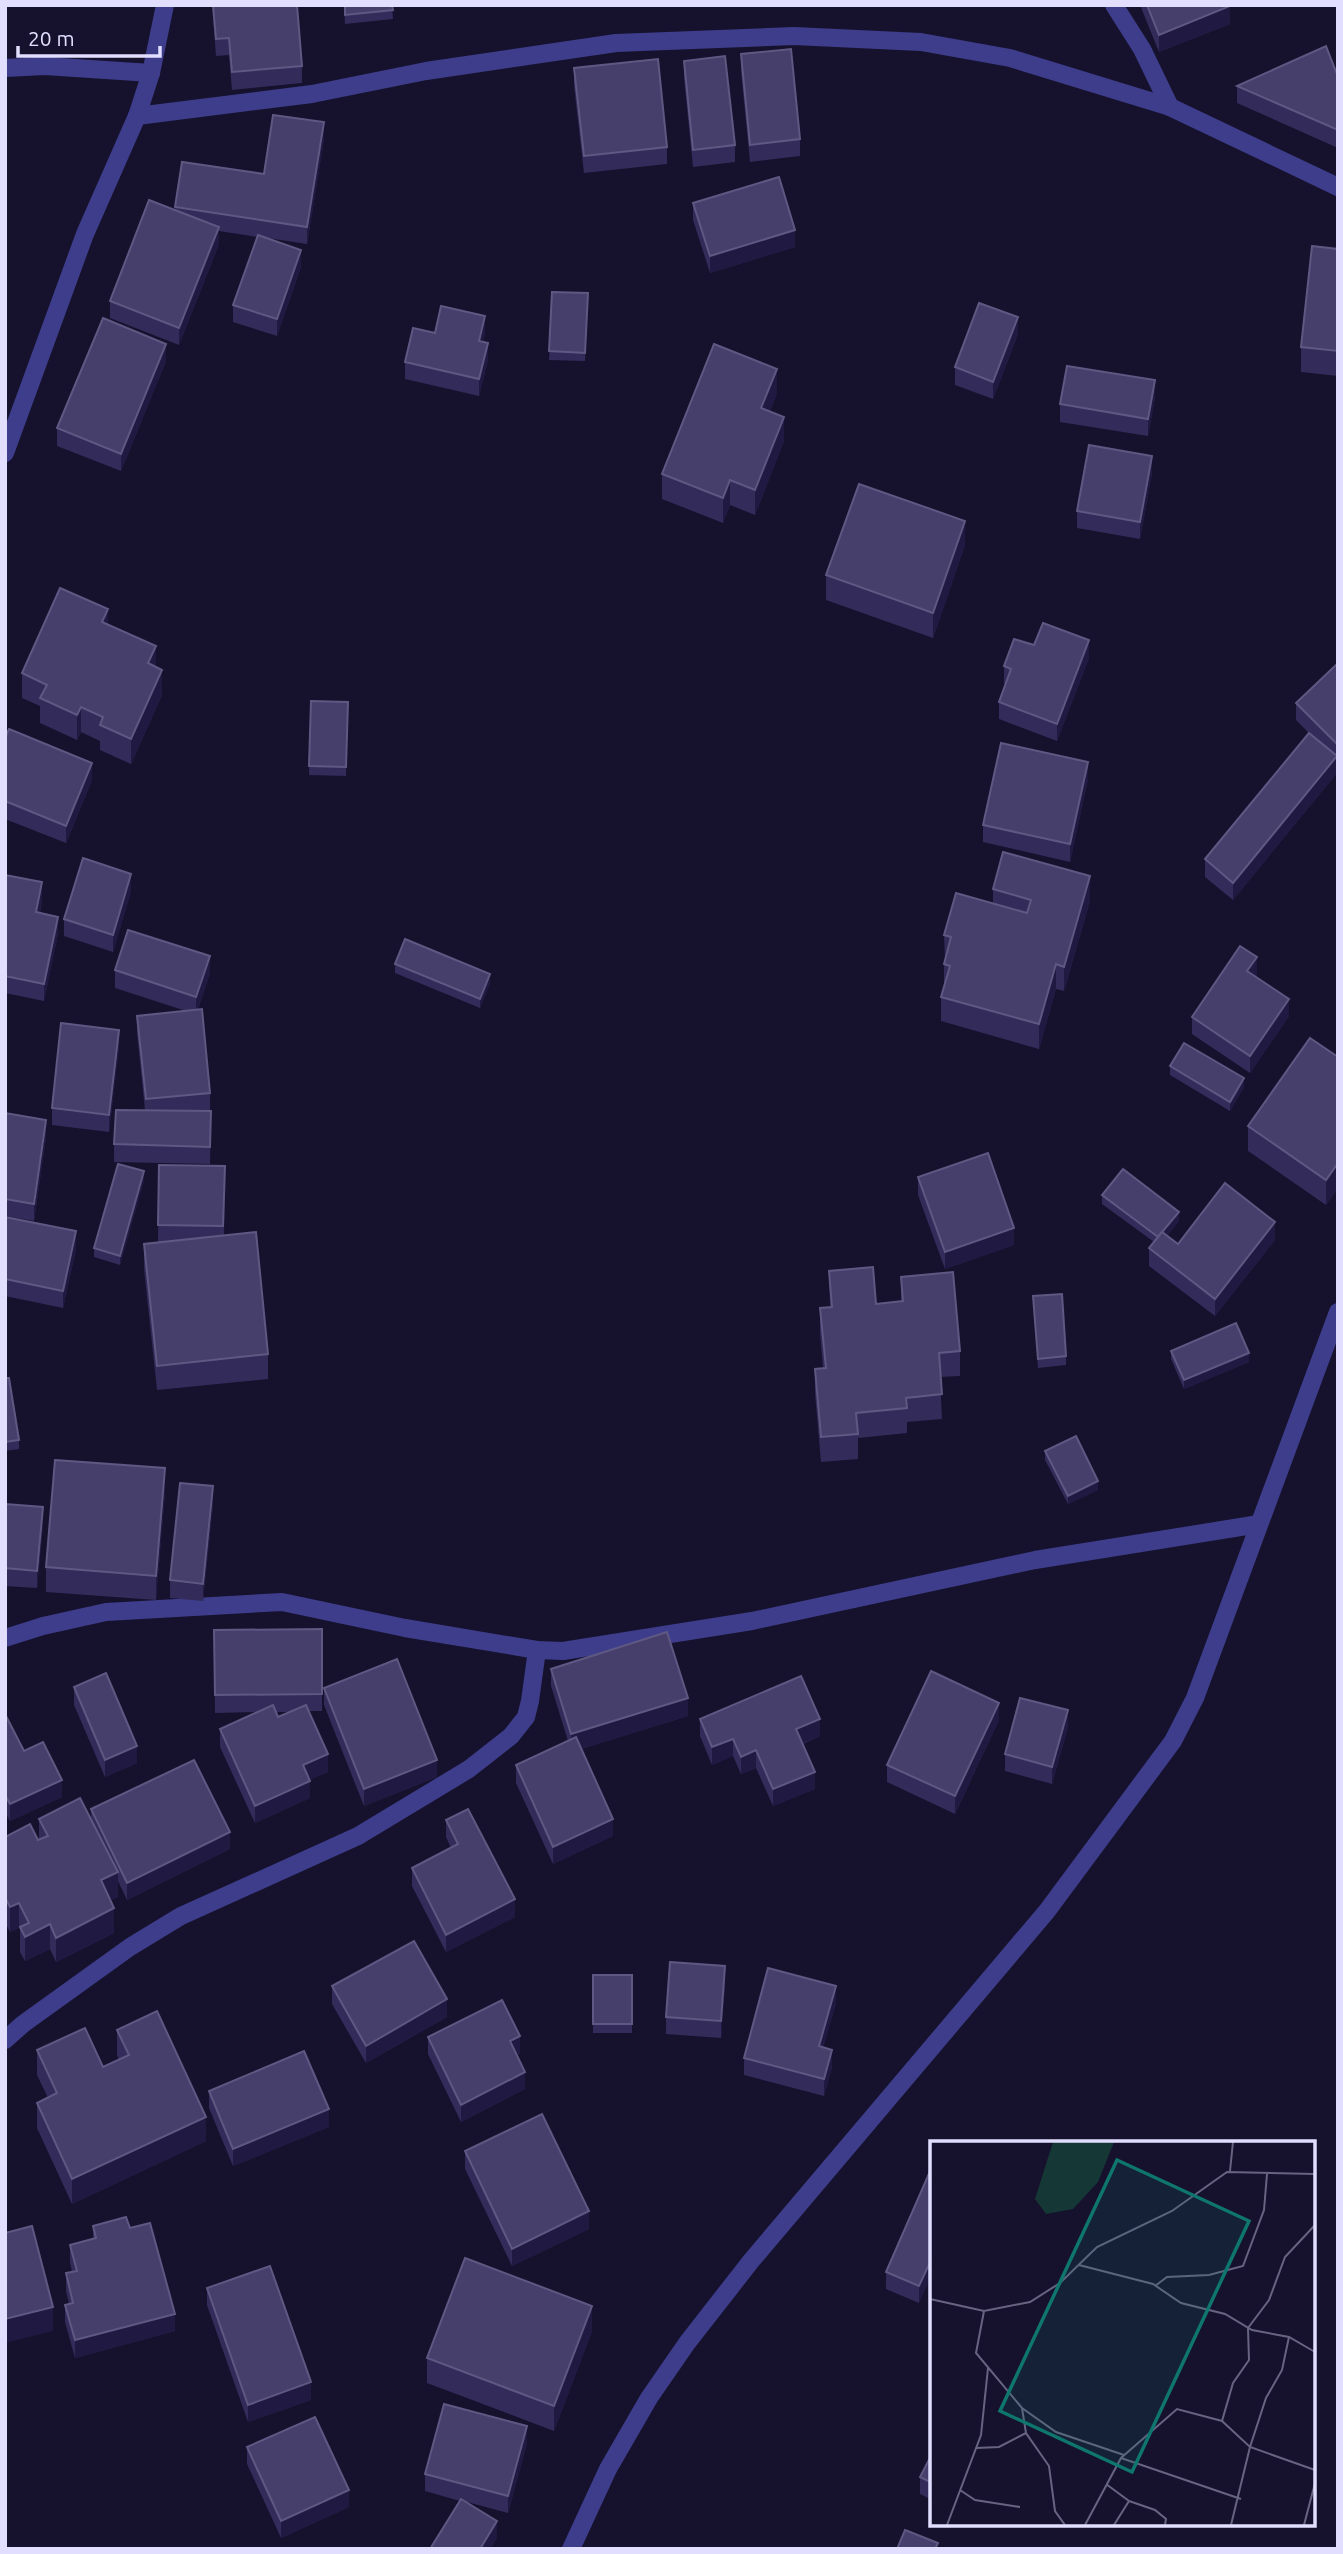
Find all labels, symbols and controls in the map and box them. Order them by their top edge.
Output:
scale bar [18,14,159,58]
text: 20 m [28,26,75,50]
inset map [930,2141,1315,2526]

